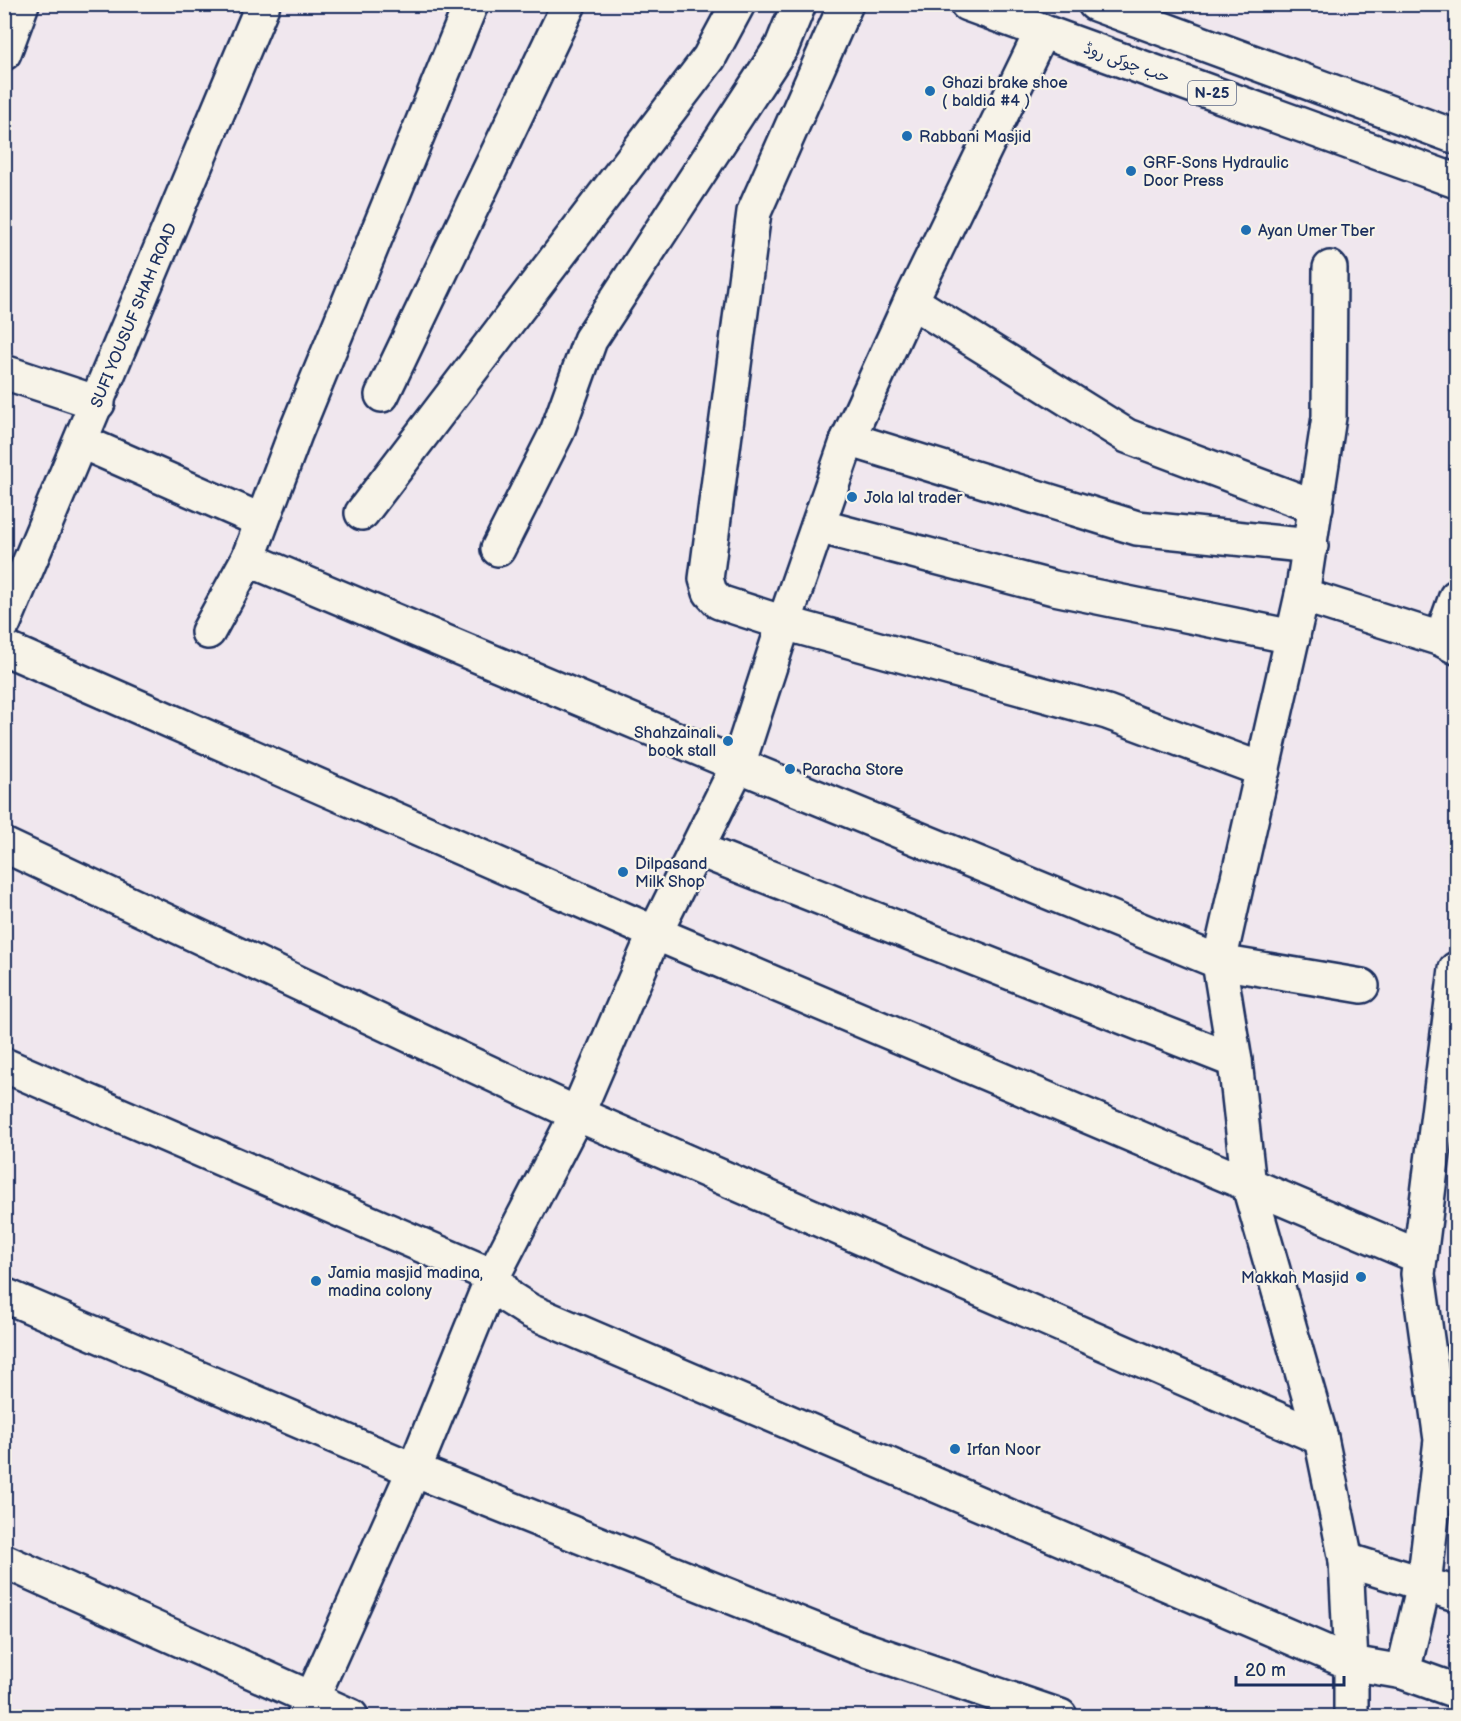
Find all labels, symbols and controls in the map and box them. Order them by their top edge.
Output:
street label: حب چوکی روڈ [1081,39,1172,88]
place label: Ghazi brake shoe ( baldia #4 ) [942,74,1068,111]
road number: N-25 [1188,81,1236,105]
marker: Ghazi brake shoe ( baldia #4 ) [923,84,937,98]
place label: Rabbani Masjid [919,128,1031,147]
marker: Rabbani Masjid [900,129,914,143]
place label: GRF-Sons Hydraulic Door Press [1143,154,1289,191]
marker: GRF-Sons Hydraulic Door Press [1124,164,1138,178]
street label: SUFI YOUSUF SHAH ROAD [87,220,181,411]
place label: Ayan Umer Tber [1258,222,1375,241]
marker: Ayan Umer Tber [1239,223,1253,237]
place label: Jola lal trader [864,489,962,508]
marker: Jola lal trader [845,490,859,504]
place label: Shahzainali book stall [634,724,716,761]
marker: Shahzainali book stall [721,734,735,748]
place label: Paracha Store [802,761,904,780]
marker: Paracha Store [783,762,797,776]
place label: Dilpasand Milk Shop [635,855,707,892]
marker: Dilpasand Milk Shop [616,865,630,879]
place label: Jamia masjid madina, madina colony [328,1264,483,1301]
place label: Makkah Masjid [1241,1269,1349,1288]
marker: Makkah Masjid [1354,1270,1368,1284]
marker: Jamia masjid madina, madina colony [309,1274,323,1288]
place label: Irfan Noor [967,1441,1041,1460]
marker: Irfan Noor [948,1442,962,1456]
scale bar [1236,1649,1344,1687]
text: 20 m [1245,1660,1286,1681]

